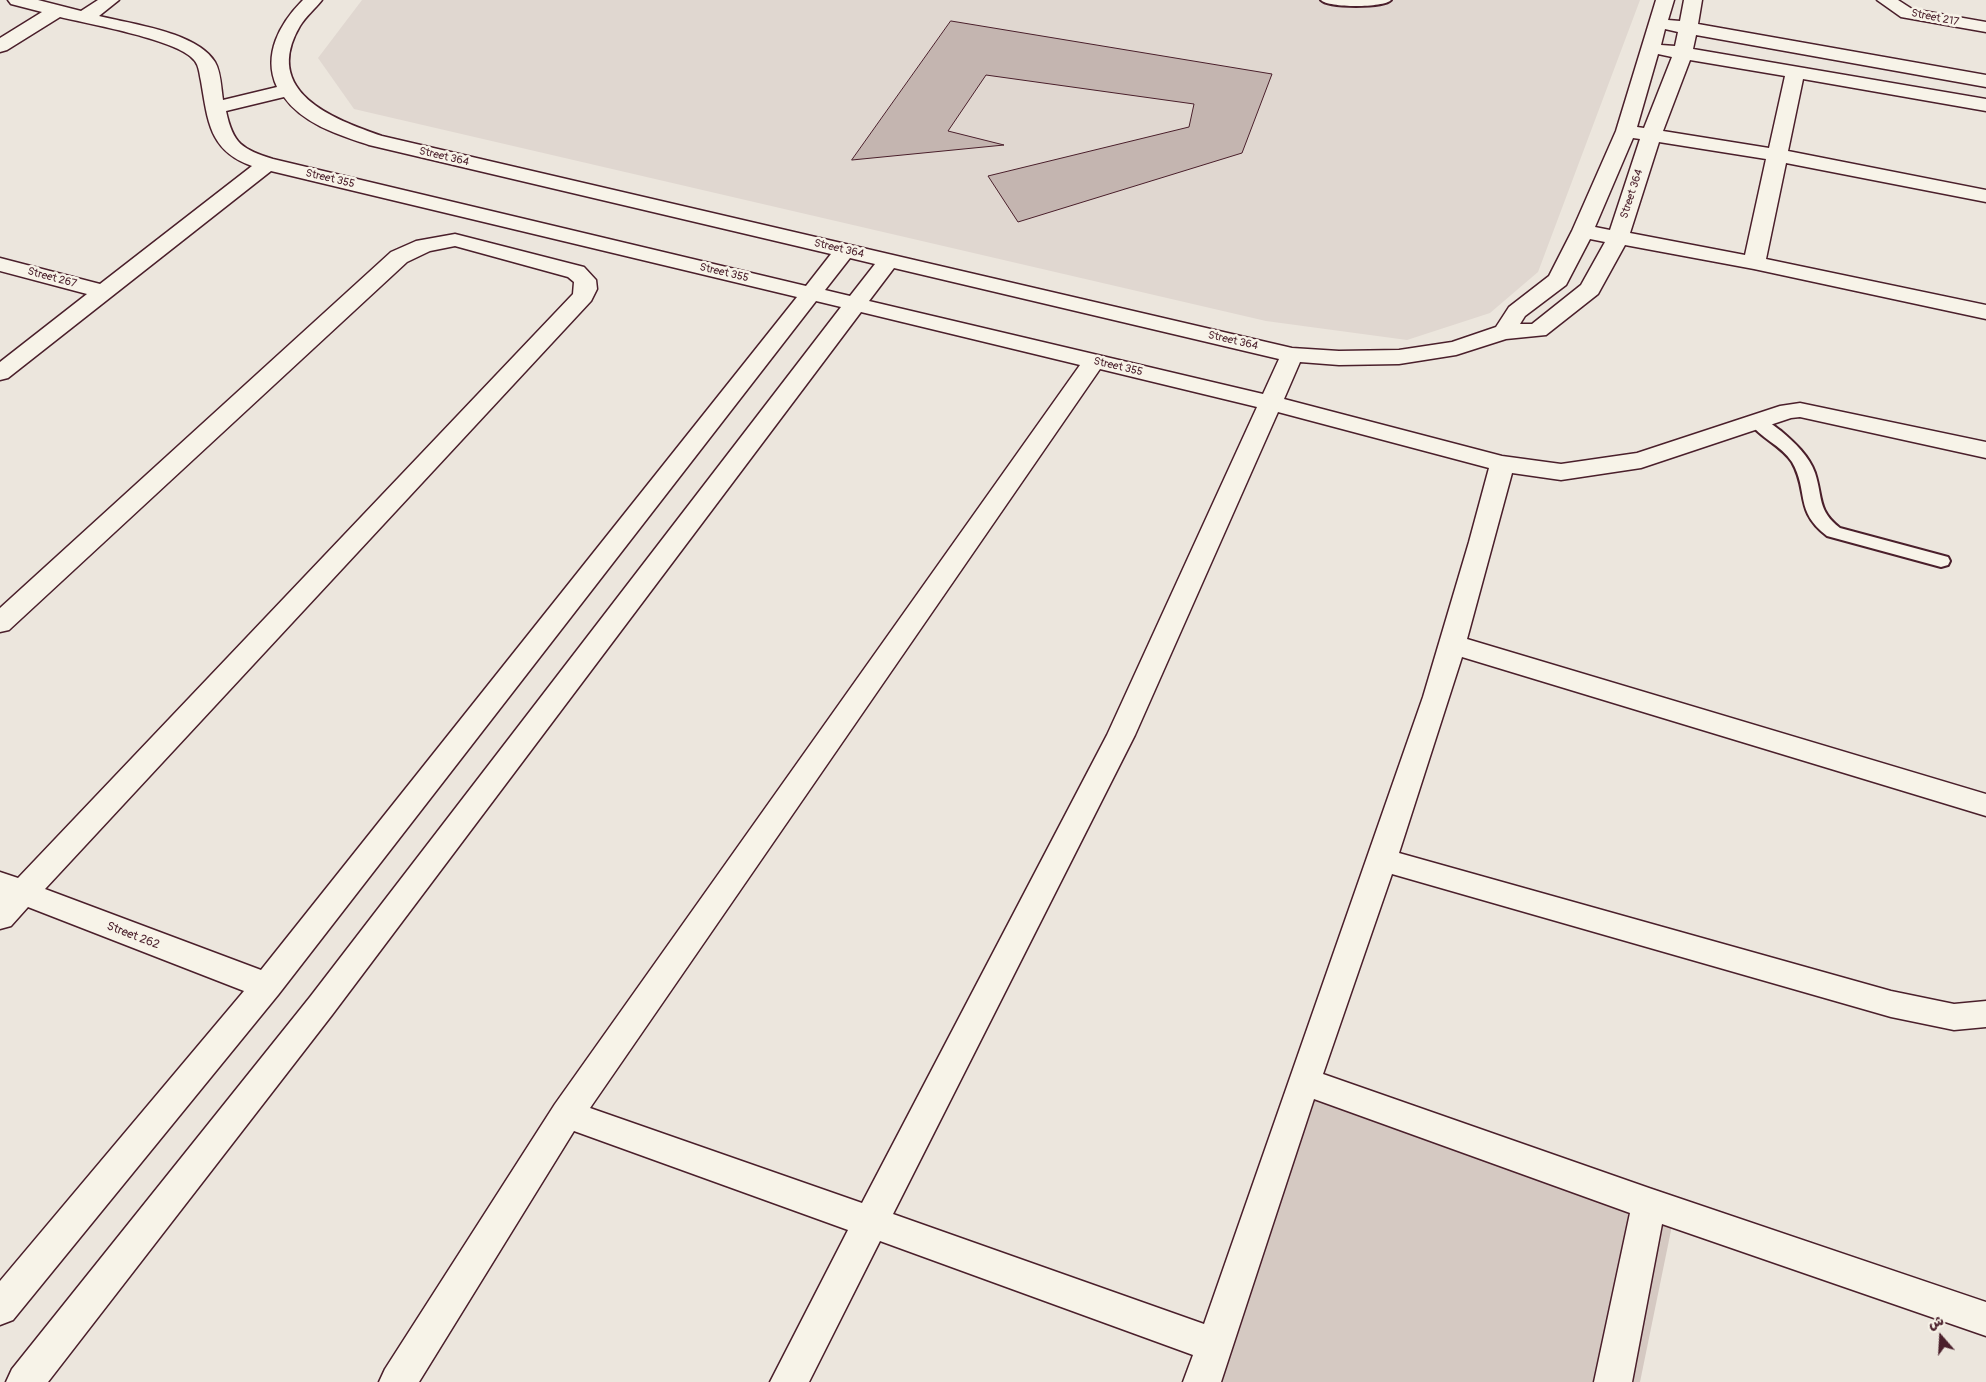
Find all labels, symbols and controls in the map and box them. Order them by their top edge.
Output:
street label: Street 217 [1910,7,1960,29]
street label: Street 364 [418,145,470,169]
street label: Street 355 [304,167,356,191]
street label: Street 364 [1618,168,1646,220]
street label: Street 364 [813,237,865,261]
street label: Street 355 [698,261,750,285]
street label: Street 267 [26,265,78,291]
street label: Street 364 [1207,329,1259,353]
street label: Street 355 [1092,355,1144,379]
street label: Street 262 [104,919,162,953]
north arrow [1916,1312,1966,1362]
text: ش [1926,1312,1946,1333]

